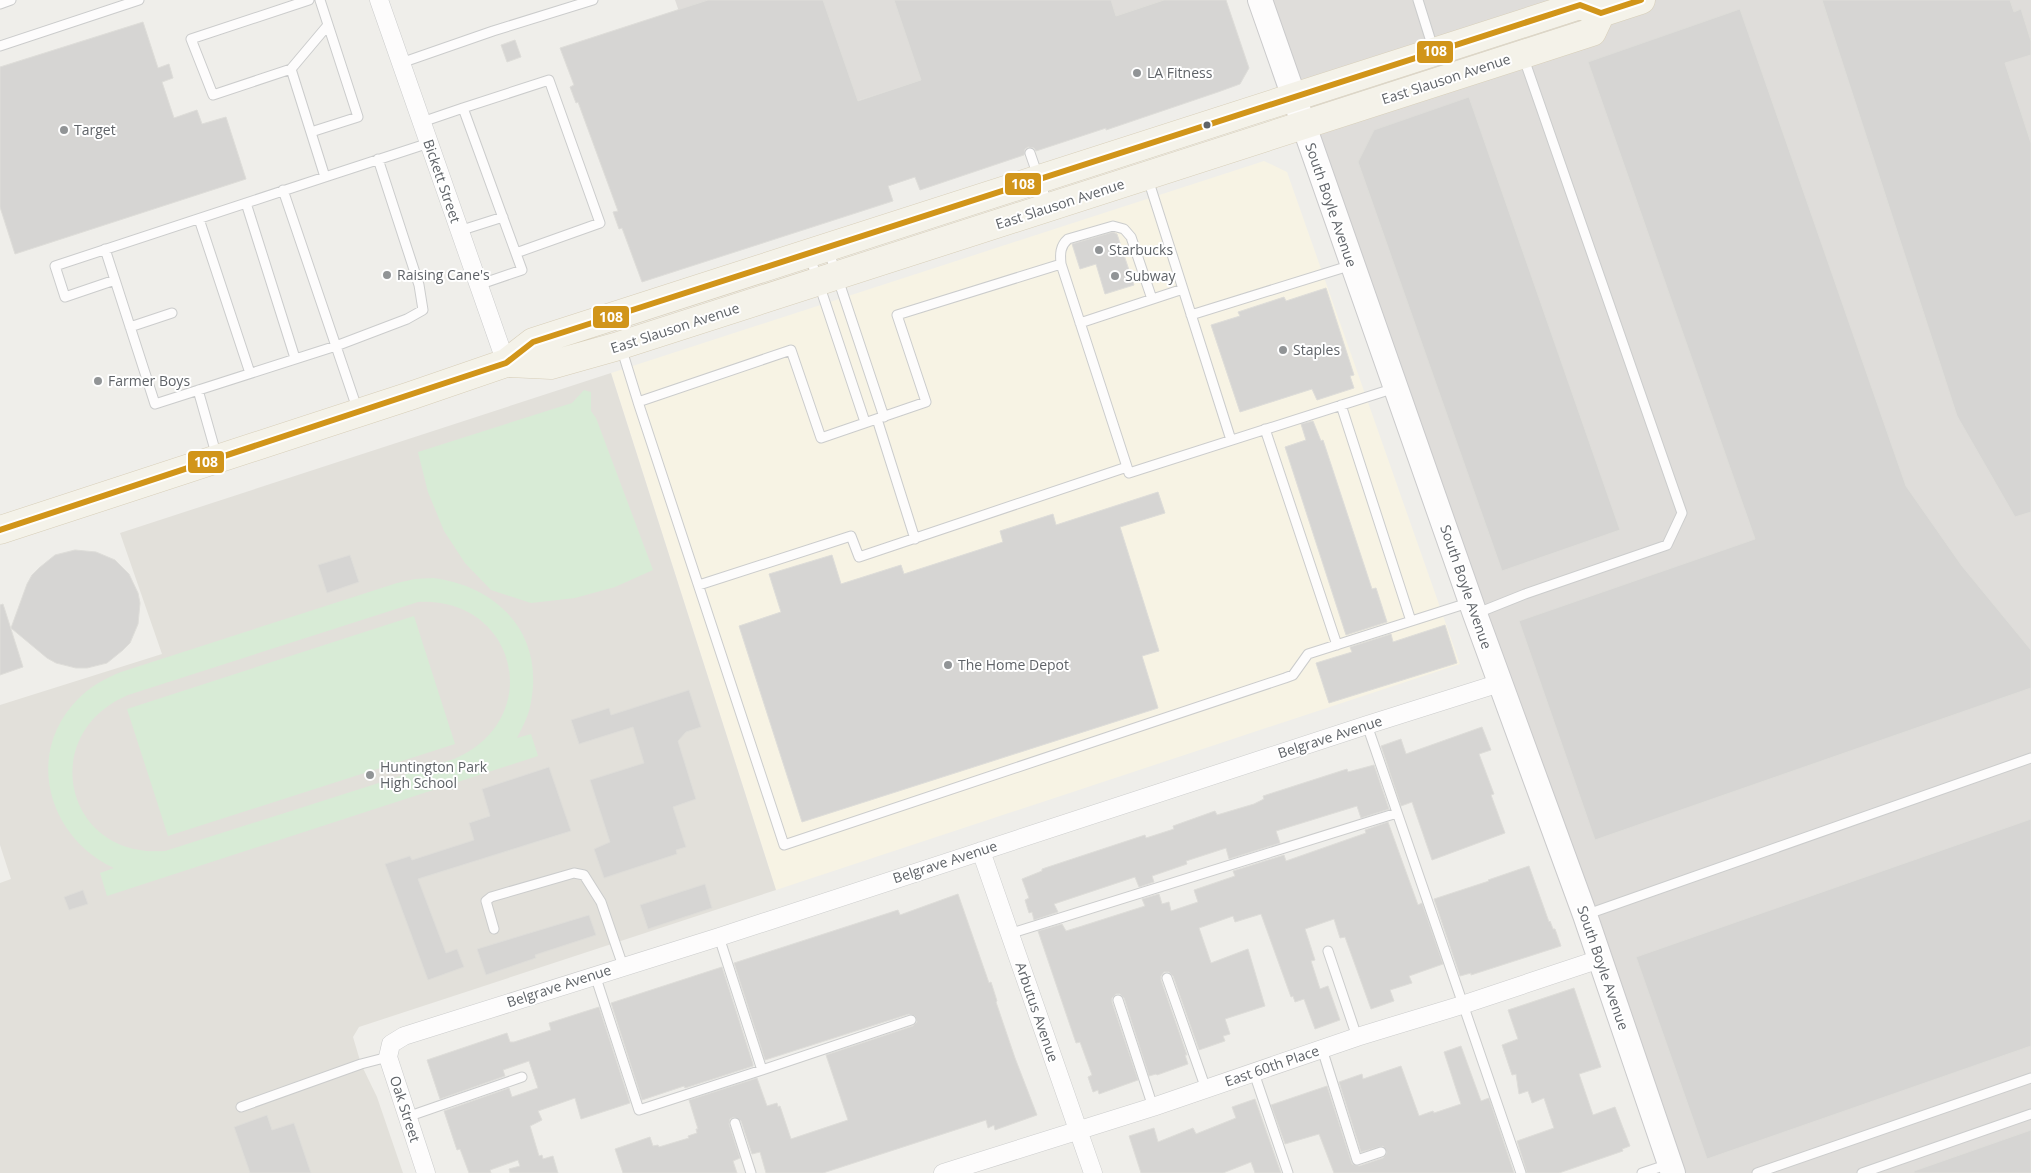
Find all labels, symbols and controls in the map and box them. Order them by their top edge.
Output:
line badge: 108 [1416,40,1454,64]
text: 108 [1423,41,1447,60]
street label: East Slauson Avenue [1379,49,1513,108]
place label: LA Fitness [1147,63,1213,82]
marker: LA Fitness [1131,67,1143,79]
place label: Target [74,120,116,139]
unlabelled marker [1202,120,1212,130]
marker: Target [58,124,70,136]
street label: Bickett Street [419,137,466,225]
street label: South Boyle Avenue [1301,140,1362,270]
line badge: 108 [1004,172,1042,196]
street label: East Slauson Avenue [993,174,1127,233]
text: 108 [1011,174,1035,193]
place label: Starbucks [1109,240,1173,259]
marker: Starbucks [1093,244,1105,256]
place label: Raising Cane's [397,265,490,284]
place label: Subway [1125,266,1176,285]
marker: Raising Cane's [381,269,393,281]
marker: Subway [1109,270,1121,282]
street label: East Slauson Avenue [608,298,742,357]
line badge: 108 [592,305,630,329]
text: 108 [599,307,623,326]
place label: Staples [1293,340,1340,359]
marker: Staples [1277,344,1289,356]
place label: Farmer Boys [108,371,190,390]
marker: Farmer Boys [92,375,104,387]
line badge: 108 [187,450,225,474]
text: 108 [194,452,218,471]
street label: South Boyle Avenue [1436,522,1497,652]
place label: The Home Depot [958,655,1069,674]
marker: The Home Depot [942,659,954,671]
street label: Belgrave Avenue [1275,711,1385,762]
place label: Huntington Park High School [380,757,488,792]
marker: Huntington Park High School [364,769,376,781]
street label: Belgrave Avenue [890,836,1000,887]
street label: South Boyle Avenue [1573,903,1634,1033]
street label: Arbutus Avenue [1012,959,1063,1064]
street label: Belgrave Avenue [504,960,614,1011]
street label: East 60th Place [1222,1040,1322,1091]
street label: Oak Street [386,1073,425,1144]

